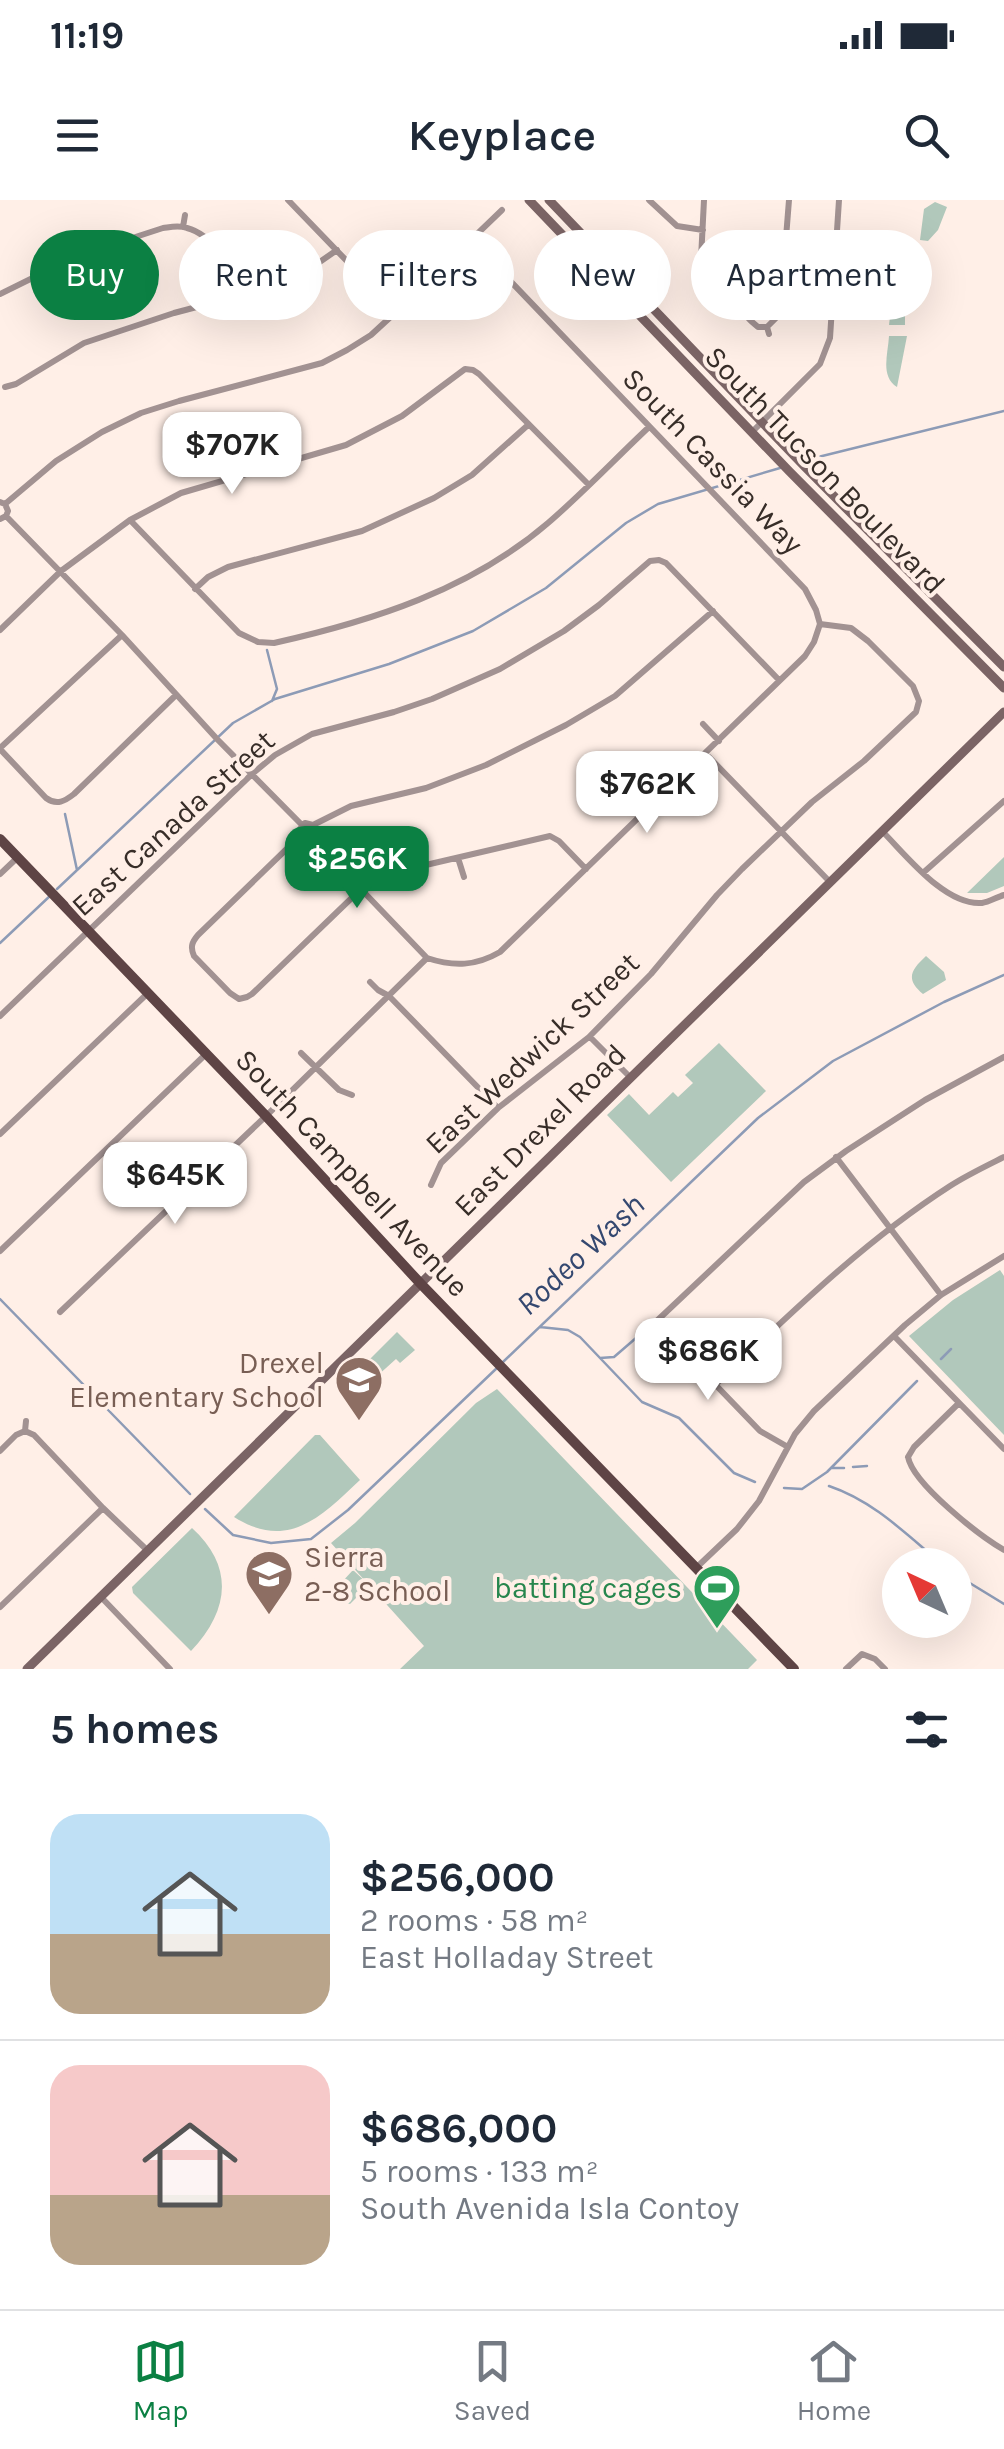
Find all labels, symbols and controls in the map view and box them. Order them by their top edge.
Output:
text: 11:19 [50,13,124,58]
icon: menu [50,108,105,163]
icon: search [899,108,954,163]
text: Keyplace [408,109,596,161]
chip: Buy [30,230,159,320]
chip: Rent [179,230,323,320]
chip: Filters [343,230,514,320]
chip: New [534,230,671,320]
chip: Apartment [691,230,932,320]
street label: South Tucson Boulevard [697,339,953,601]
street label: South Cassia Way [615,361,811,561]
pin: $707K [162,412,302,497]
text: $707K [184,426,280,463]
street label: East Canada Street [64,722,282,924]
pin: $762K [577,751,717,836]
text: $762K [598,765,696,802]
pin: $256K [287,826,427,911]
text: $256K [307,840,407,877]
street label: East Wedwick Street [418,945,646,1161]
street label: East Drexel Road [446,1036,634,1224]
street label: South Campbell Avenue [228,1042,476,1304]
pin: $645K [105,1142,245,1227]
text: $645K [125,1156,225,1193]
water label: Rodeo Wash [509,1186,652,1323]
pin: $686K [638,1318,778,1403]
text: $686K [657,1332,759,1369]
place label: Drexel Elementary School [69,1345,324,1415]
school or university icon: Drexel Elementary School [333,1354,385,1422]
place label: Sierra 2-8 School [304,1539,450,1609]
school or university icon: Sierra 2-8 School [243,1548,295,1616]
north arrow [882,1548,972,1638]
map controls [882,1548,972,1638]
sports icon: batting cages [691,1562,743,1630]
place label: batting cages [494,1570,682,1606]
icon: filters [899,1702,954,1757]
text: 5 homes [50,1704,219,1754]
text: $256,000 [360,1852,555,1902]
icon: home [130,1854,250,1974]
text: 2 rooms · 58 m² [360,1902,588,1939]
text: East Holladay Street [360,1939,653,1976]
text: $686,000 [360,2103,557,2153]
icon: home [130,2105,250,2225]
text: 5 rooms · 133 m² [360,2153,599,2190]
text: South Avenida Isla Contoy [360,2190,739,2227]
tab: Map [133,2334,188,2427]
tab: Saved [454,2334,531,2427]
tab: Home [797,2334,871,2427]

